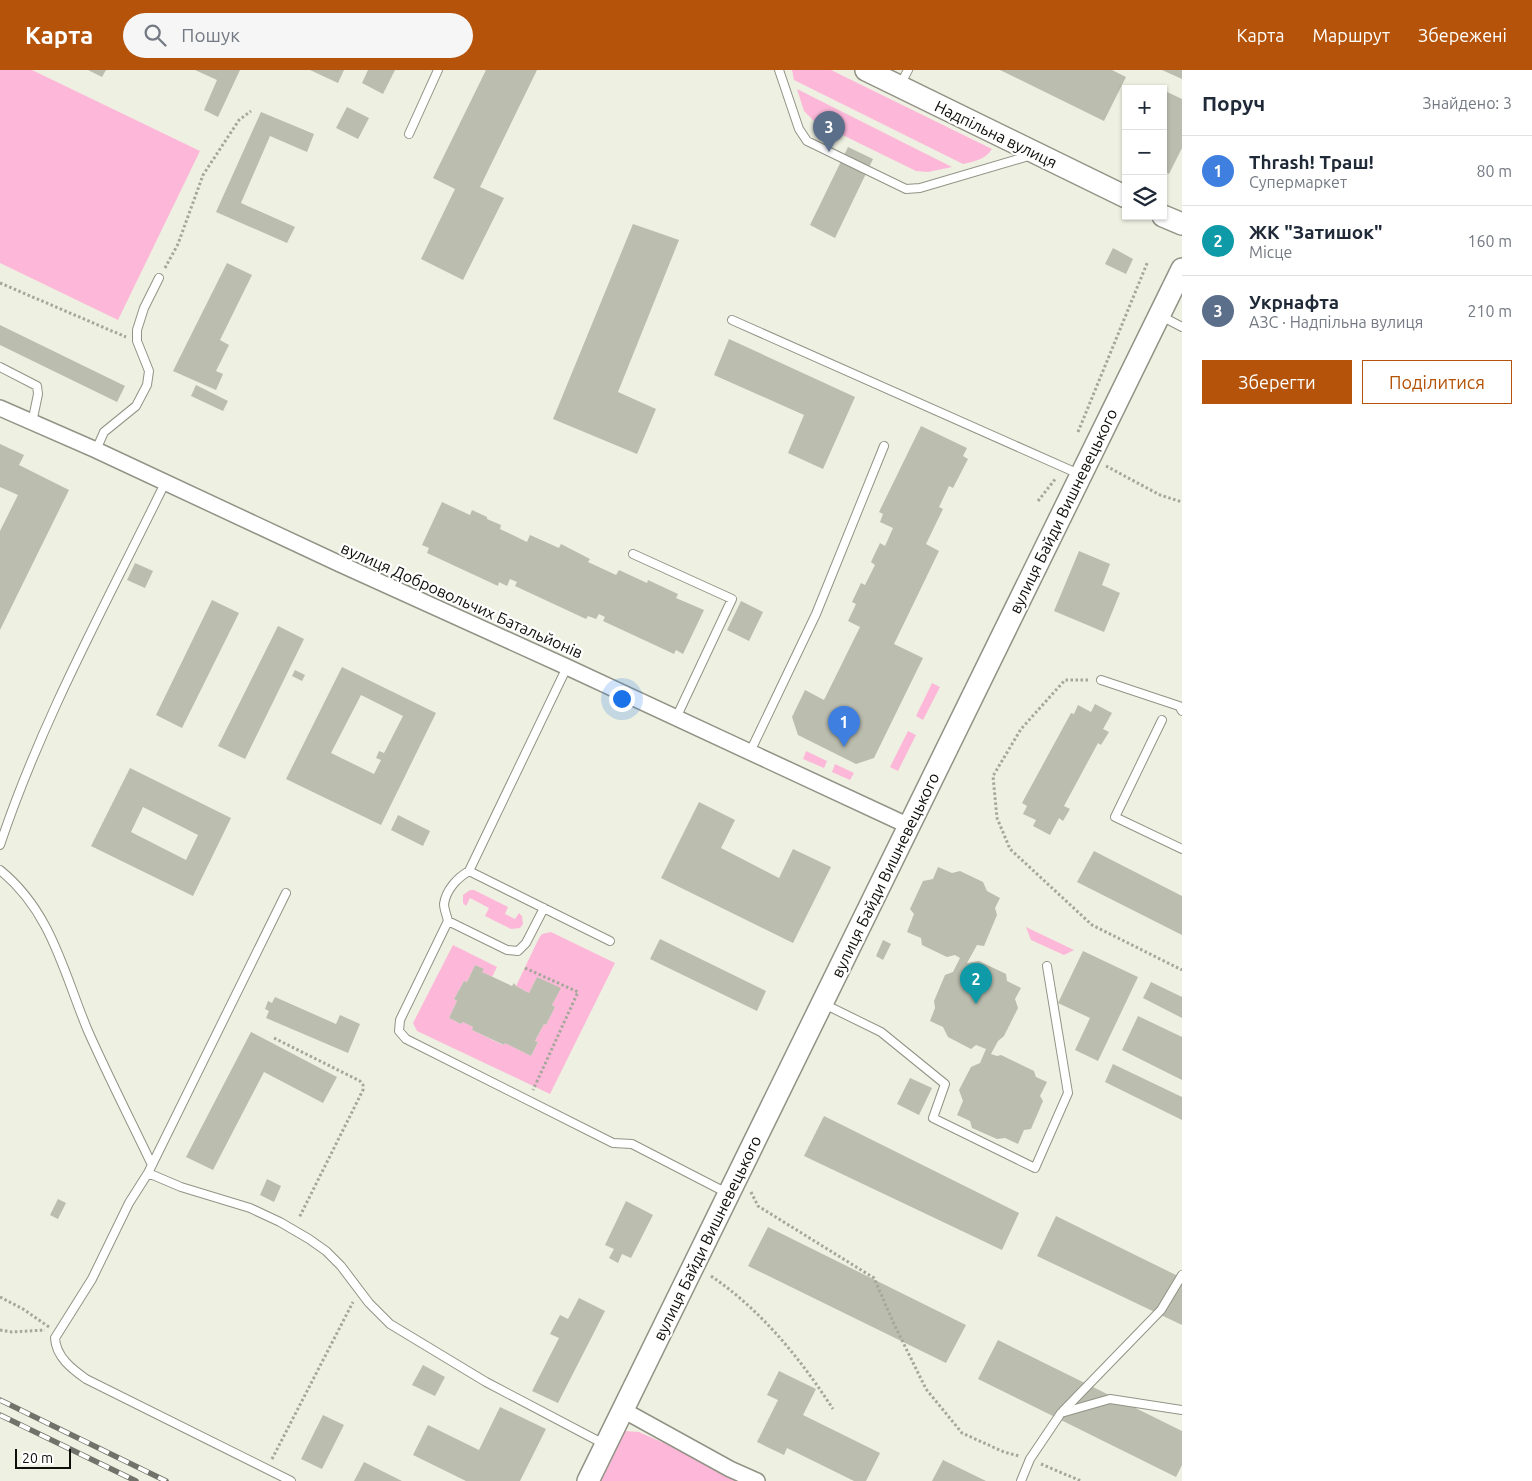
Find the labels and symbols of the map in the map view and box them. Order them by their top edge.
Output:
street label: Надпільна вулиця [932,97,1060,171]
pin: 3 [813,111,845,152]
street label: вулиця Байди Вишневецького [1005,406,1121,616]
street label: вулиця Добровольчих Батальйонів [338,538,586,662]
your location [609,686,635,712]
pin: 1 [828,706,860,747]
street label: вулиця Байди Вишневецького [827,770,943,980]
pin: 2 [960,963,992,1004]
street label: вулиця Байди Вишневецького [649,1133,765,1343]
scale bar [15,1446,71,1469]

